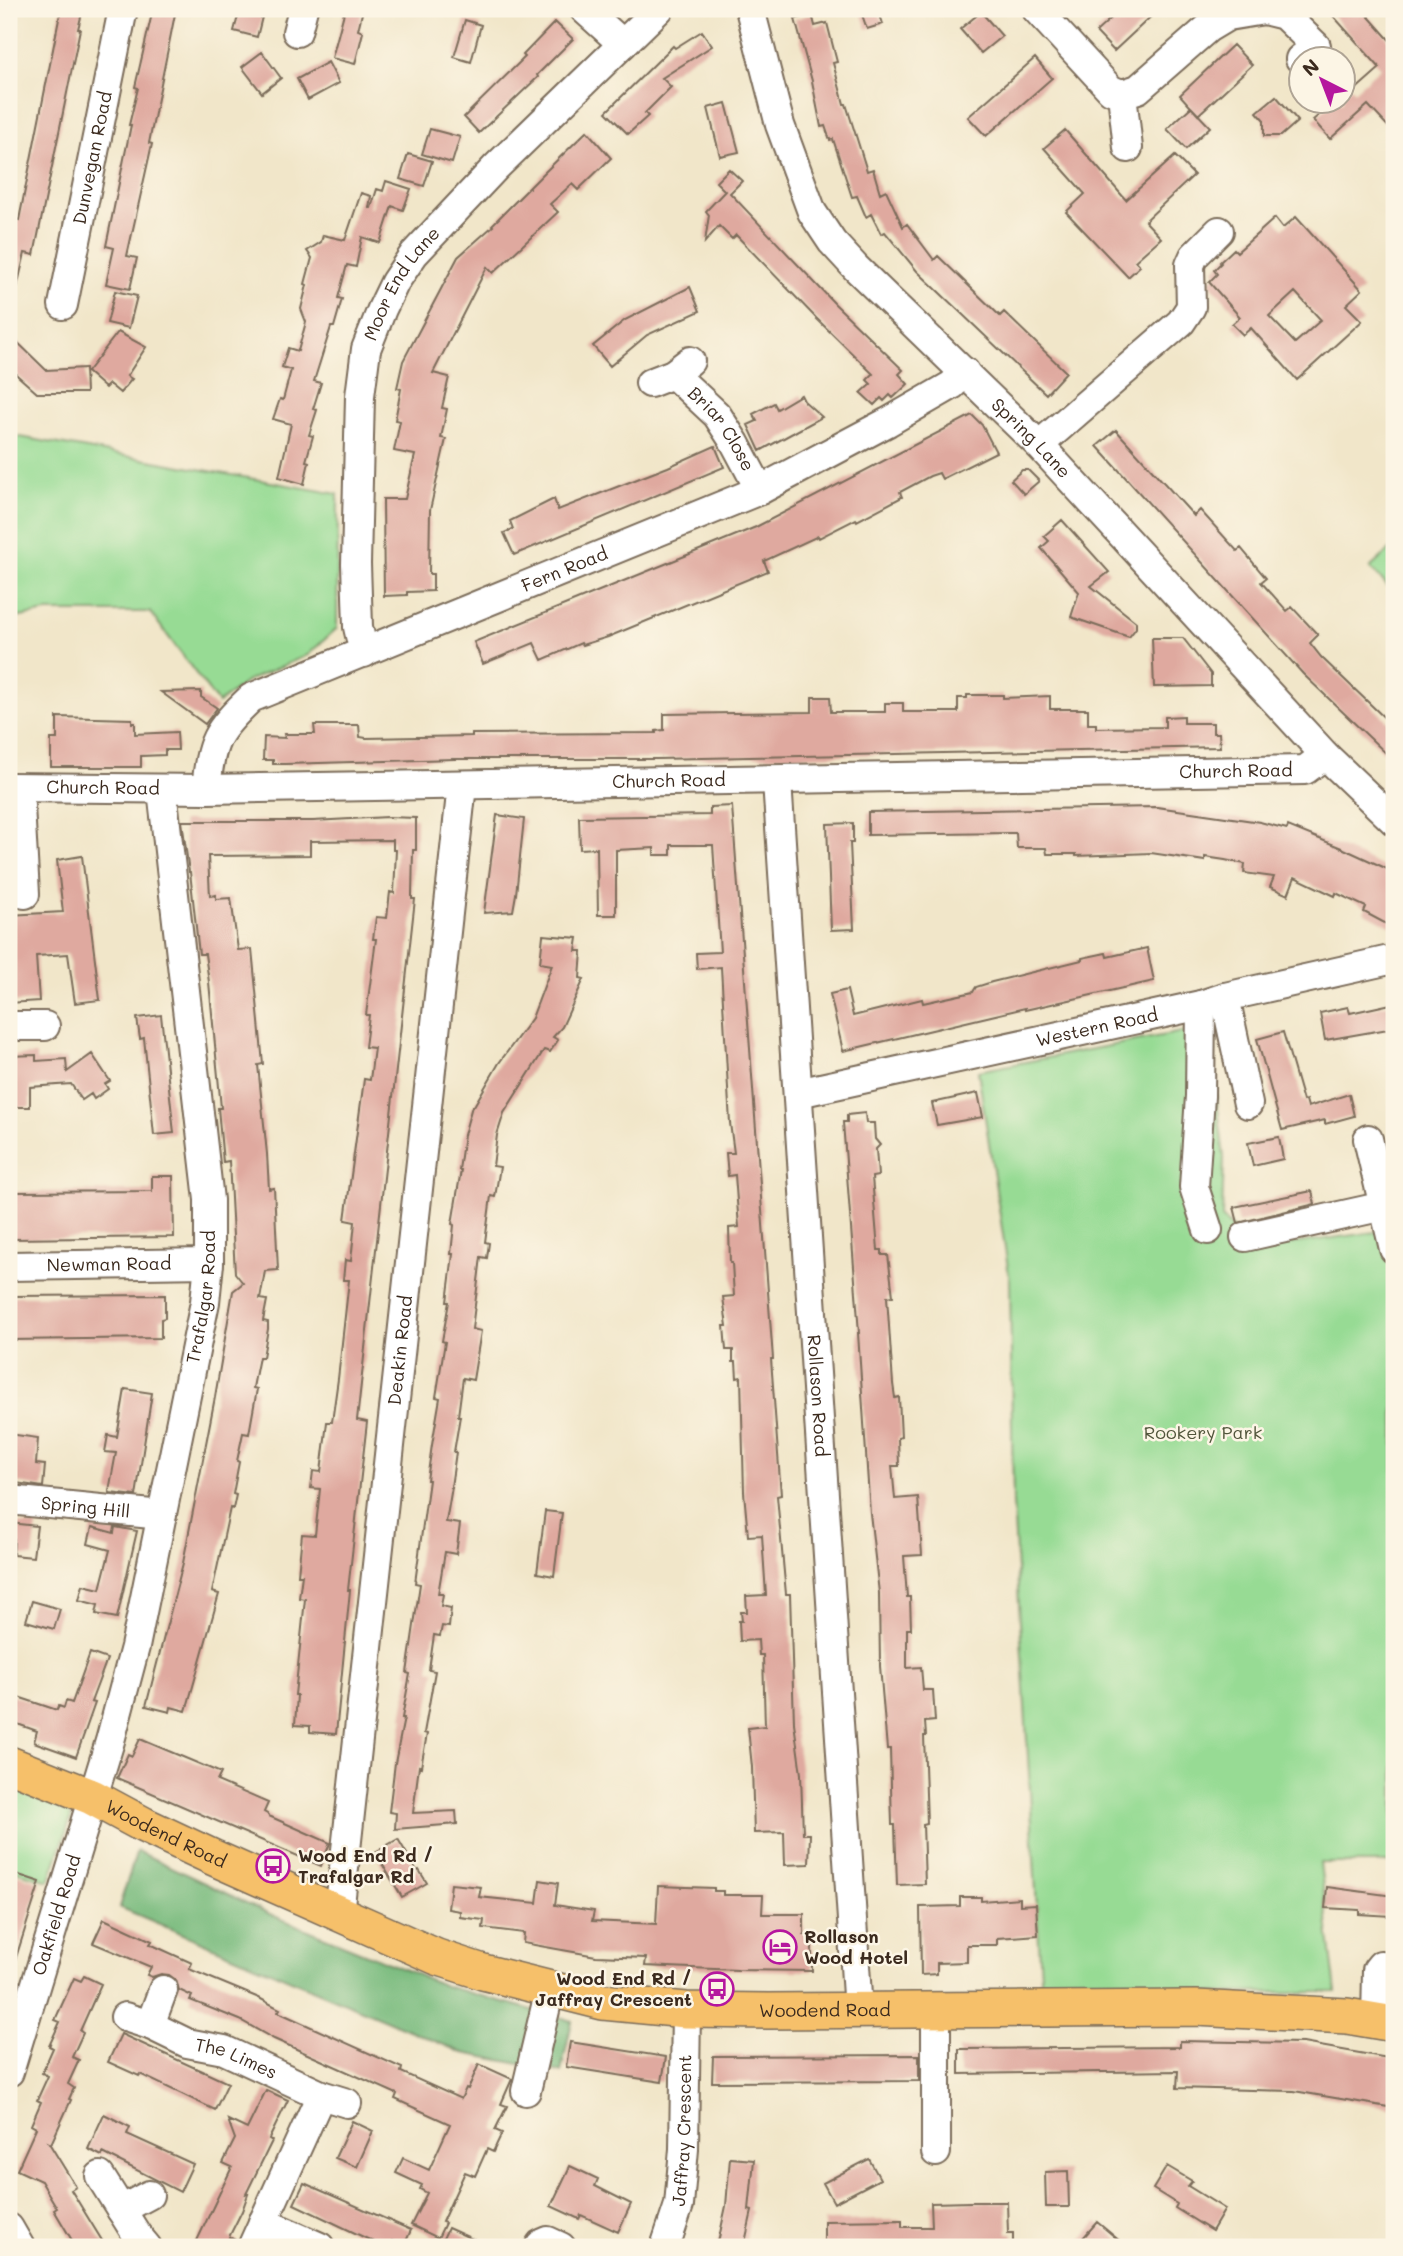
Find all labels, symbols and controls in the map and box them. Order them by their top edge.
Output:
north arrow [1288,46,1358,116]
text: N [1297,53,1324,81]
street label: Dunvegan Road [67,89,117,226]
street label: Moor End Lane [358,221,445,344]
street label: Briar Close [683,381,761,475]
street label: Spring Lane [986,392,1077,483]
street label: Fern Road [518,541,611,597]
street label: Church Road [1179,757,1293,783]
street label: Church Road [612,767,726,793]
street label: Church Road [46,774,160,800]
street label: Western Road [1033,1002,1160,1052]
street label: Trafalgar Road [180,1230,220,1366]
street label: Newman Road [46,1251,171,1276]
street label: Deakin Road [382,1294,417,1406]
street label: Rollason Road [802,1334,834,1458]
park label: Rookery Park [1144,1420,1262,1444]
street label: Spring Hill [40,1490,131,1523]
street label: Woodend Road [102,1794,230,1873]
place label: Wood End Rd / Trafalgar Rd [298,1843,434,1888]
bus stop icon: Wood End Rd / Trafalgar Rd [254,1847,292,1885]
street label: Oakfield Road [26,1851,86,1978]
place label: Rollason Wood Hotel [804,1924,908,1969]
hotel icon: Rollason Wood Hotel [761,1928,799,1966]
place label: Wood End Rd / Jaffray Crescent [535,1966,692,2011]
bus stop icon: Wood End Rd / Jaffray Crescent [698,1970,736,2008]
street label: Woodend Road [759,1997,891,2022]
street label: The Limes [193,2032,281,2084]
street label: Jaffray Crescent [666,2054,696,2207]

